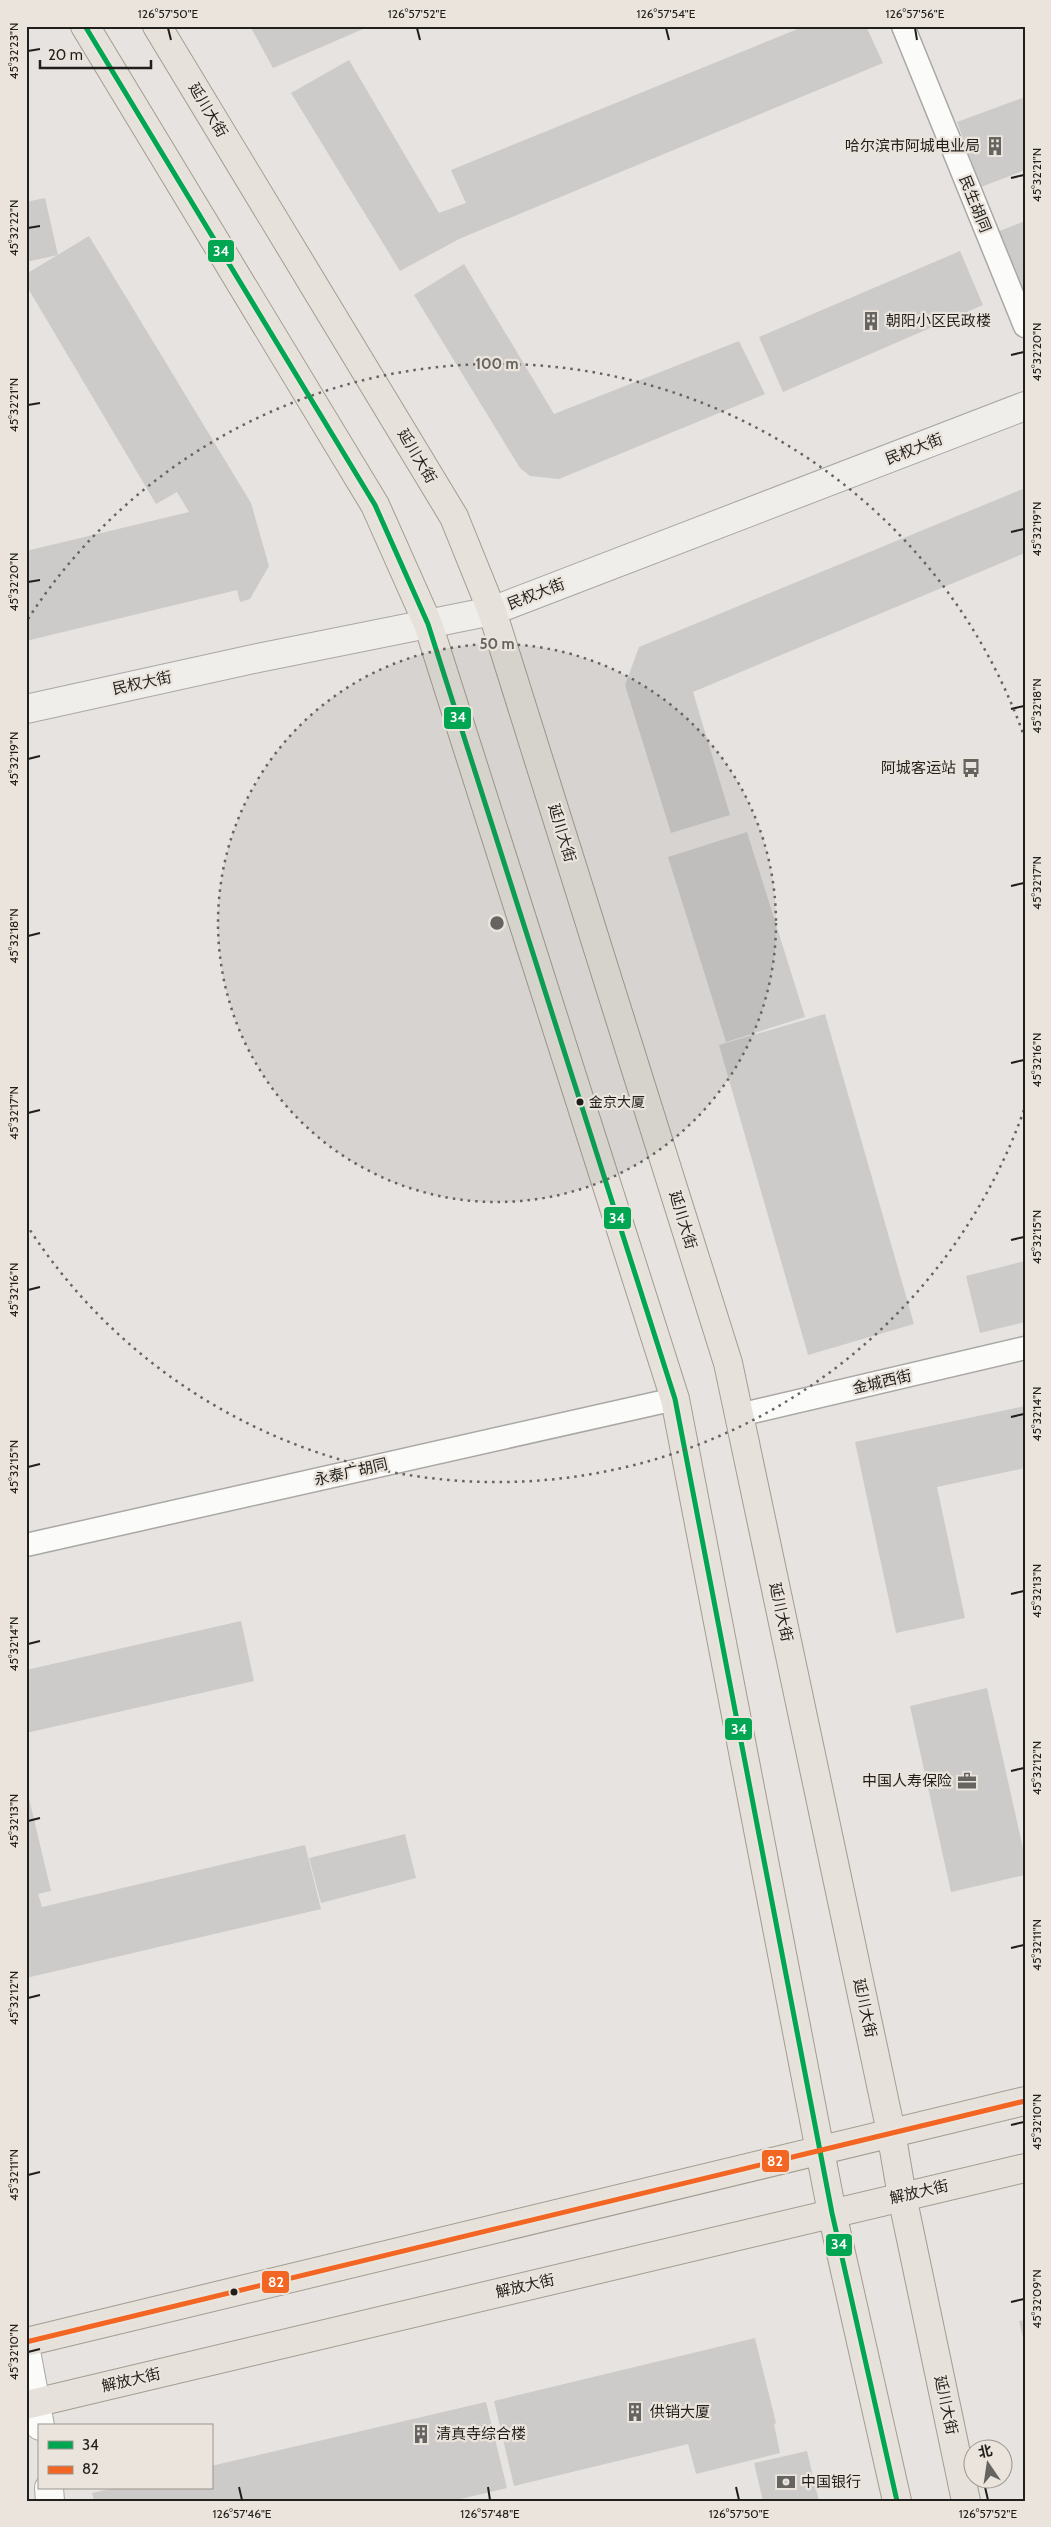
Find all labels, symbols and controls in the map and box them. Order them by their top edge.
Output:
text: 126°57'50"E [138,6,199,21]
text: 126°57'52"E [388,6,446,21]
text: 126°57'54"E [637,6,696,21]
text: 126°57'56"E [886,6,945,21]
text: 45°32'23"N [6,23,21,79]
scale bar [40,38,151,70]
text: 20 m [48,46,83,64]
street label: 延川大街 [185,80,231,140]
building icon: 哈尔滨市阿城电业局 [984,135,1006,157]
place label: 哈尔滨市阿城电业局 [845,137,980,155]
text: 45°32'21"N [1029,148,1044,202]
street label: 民生胡同 [955,173,995,235]
text: 45°32'22"N [6,200,21,256]
line badge: 34 [207,239,235,263]
text: 34 [213,242,229,260]
building icon: 朝阳小区民政楼 [860,310,882,332]
place label: 朝阳小区民政楼 [886,312,991,330]
text: 45°32'20"N [1029,323,1044,381]
text: 100 m [475,355,519,373]
text: 45°32'21"N [6,378,21,432]
street label: 延川大街 [394,426,440,486]
street label: 民权大街 [883,430,945,468]
text: 45°32'19"N [1029,502,1044,556]
text: 45°32'20"N [6,553,21,611]
street label: 民权大街 [505,575,567,613]
text: 50 m [479,635,515,653]
street label: 民权大街 [111,668,173,698]
text: 45°32'18"N [1029,678,1044,734]
line badge: 34 [443,706,472,730]
text: 34 [450,708,466,726]
text: 45°32'19"N [6,732,21,786]
bus stop icon: 阿城客运站 [960,757,982,779]
place label: 阿城客运站 [881,759,956,777]
street label: 延川大街 [545,802,579,864]
text: 45°32'17"N [1029,856,1044,910]
text: 45°32'18"N [6,908,21,964]
centre of rings [488,914,506,932]
text: 45°32'16"N [1029,1033,1044,1087]
text: 45°32'17"N [6,1086,21,1140]
place label: 金京大厦 [589,1093,645,1111]
marker: 金京大厦 [575,1097,585,1107]
street label: 延川大街 [666,1189,700,1251]
line badge: 34 [603,1206,632,1230]
text: 34 [609,1209,625,1227]
text: 45°32'15"N [1029,1210,1044,1264]
text: 45°32'16"N [6,1263,21,1317]
street label: 金城西街 [851,1366,913,1398]
text: 45°32'14"N [1029,1387,1044,1441]
text: 45°32'15"N [6,1440,21,1494]
street label: 永泰广胡同 [312,1455,390,1489]
text: 45°32'13"N [1029,1564,1044,1618]
street label: 延川大街 [766,1581,796,1643]
text: 45°32'14"N [6,1617,21,1671]
line badge: 34 [724,1717,753,1741]
text: 34 [731,1720,747,1738]
text: 45°32'12"N [1029,1741,1044,1795]
office icon: 中国人寿保险 [956,1770,978,1792]
place label: 中国人寿保险 [862,1772,952,1790]
text: 45°32'13"N [6,1794,21,1848]
text: 45°32'11"N [1029,1919,1044,1971]
text: 45°32'12"N [6,1971,21,2025]
street label: 延川大街 [850,1977,880,2039]
text: 45°32'10"N [1029,2094,1044,2150]
text: 45°32'11"N [6,2149,21,2201]
line badge: 82 [761,2149,790,2173]
text: 82 [767,2152,783,2170]
street label: 解放大街 [888,2176,950,2208]
line badge: 34 [825,2233,853,2257]
text: 34 [831,2235,847,2253]
text: 45°32'09"N [1029,2269,1044,2329]
line badge: 82 [261,2270,290,2294]
street label: 解放大街 [494,2270,556,2302]
text: 82 [268,2273,284,2291]
unlabelled marker [229,2287,239,2297]
text: 45°32'10"N [6,2324,21,2380]
street label: 解放大街 [100,2364,162,2396]
street label: 延川大街 [931,2374,961,2436]
building icon: 供销大厦 [624,2401,646,2423]
place label: 供销大厦 [650,2403,710,2421]
building icon: 清真寺综合楼 [410,2423,432,2445]
legend [38,2424,212,2490]
place label: 清真寺综合楼 [436,2425,526,2443]
text: 34 [82,2436,99,2454]
north arrow [964,2440,1014,2490]
text: 北 [976,2441,994,2462]
text: 82 [82,2460,99,2478]
bank icon: 中国银行 [775,2471,797,2493]
place label: 中国银行 [801,2473,861,2491]
text: 126°57'46"E [212,2506,272,2521]
text: 126°57'48"E [460,2506,520,2521]
text: 126°57'50"E [709,2506,770,2521]
text: 126°57'52"E [959,2506,1017,2521]

